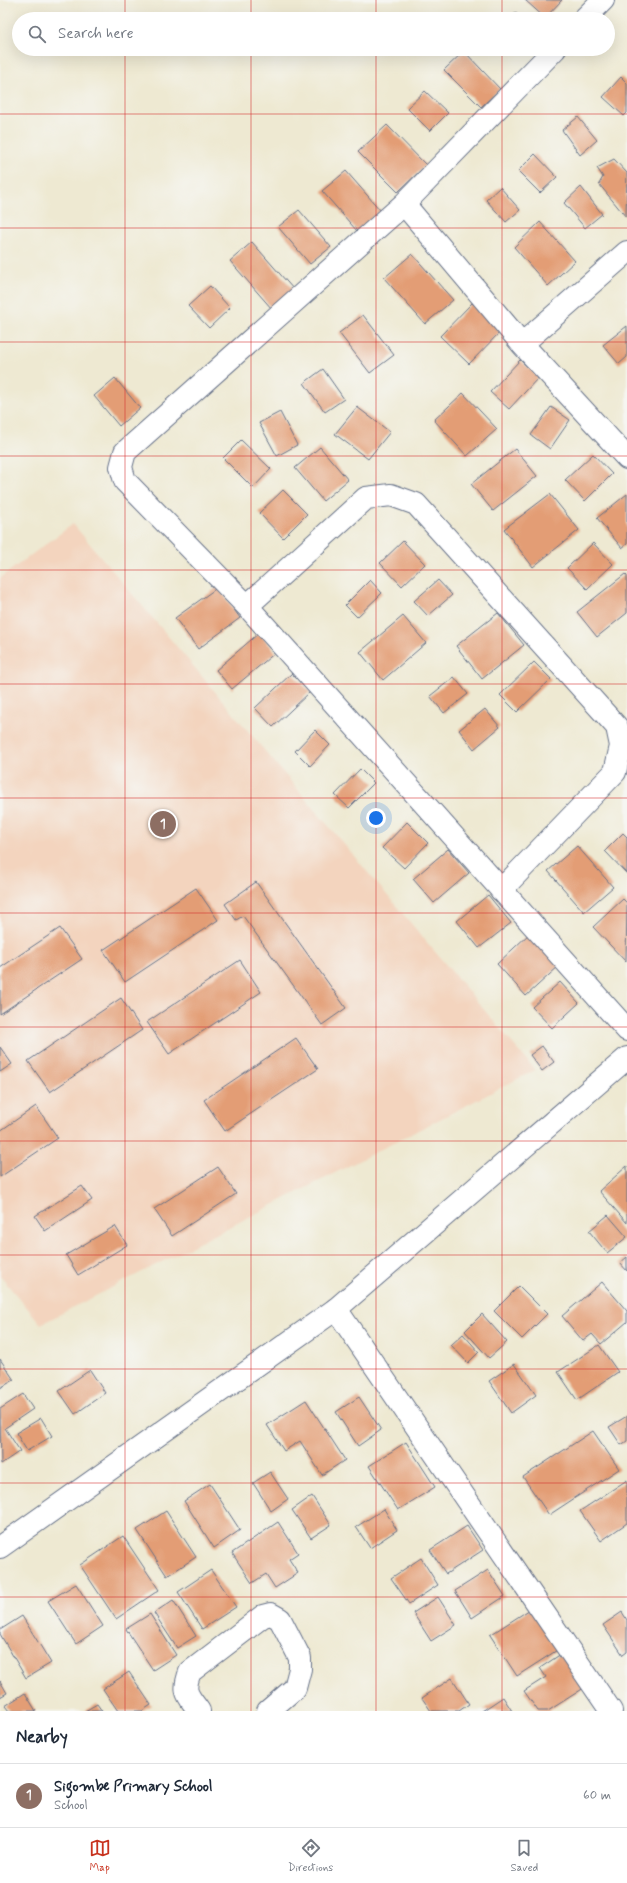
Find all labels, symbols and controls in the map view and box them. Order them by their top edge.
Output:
search box [12,12,615,56]
icon: search [26,23,48,45]
text: Search here [58,24,134,44]
your location [366,808,386,828]
pin: 1 [150,809,176,839]
text: Nearby [16,1726,68,1748]
text: Sigombe Primary School [54,1777,213,1797]
text: 1 [26,1787,32,1804]
text: 60 m [583,1787,611,1804]
text: School [54,1797,88,1814]
tab: Map [89,1837,111,1875]
tab: Directions [288,1837,333,1875]
tab: Saved [511,1837,538,1875]

